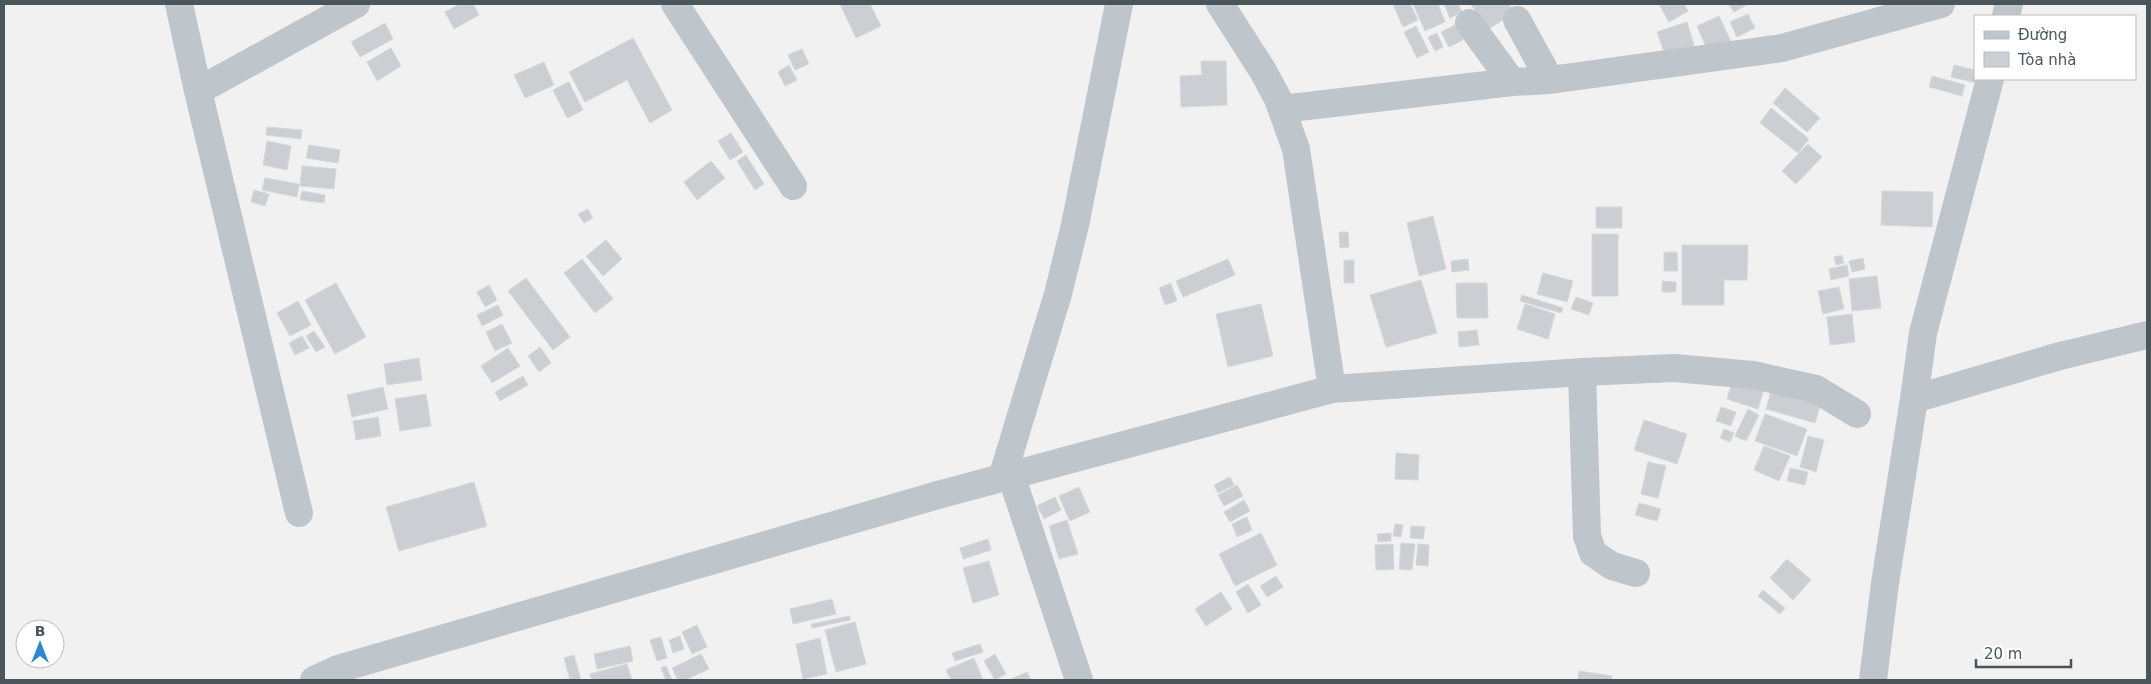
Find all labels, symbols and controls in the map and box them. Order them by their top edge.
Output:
legend [1974,15,2136,80]
text: Đường [2018,26,2067,44]
text: Tòa nhà [2017,51,2077,69]
north arrow [15,619,65,669]
text: B [35,623,45,639]
scale bar [1976,636,2071,668]
text: 20 m [1984,645,2022,663]

